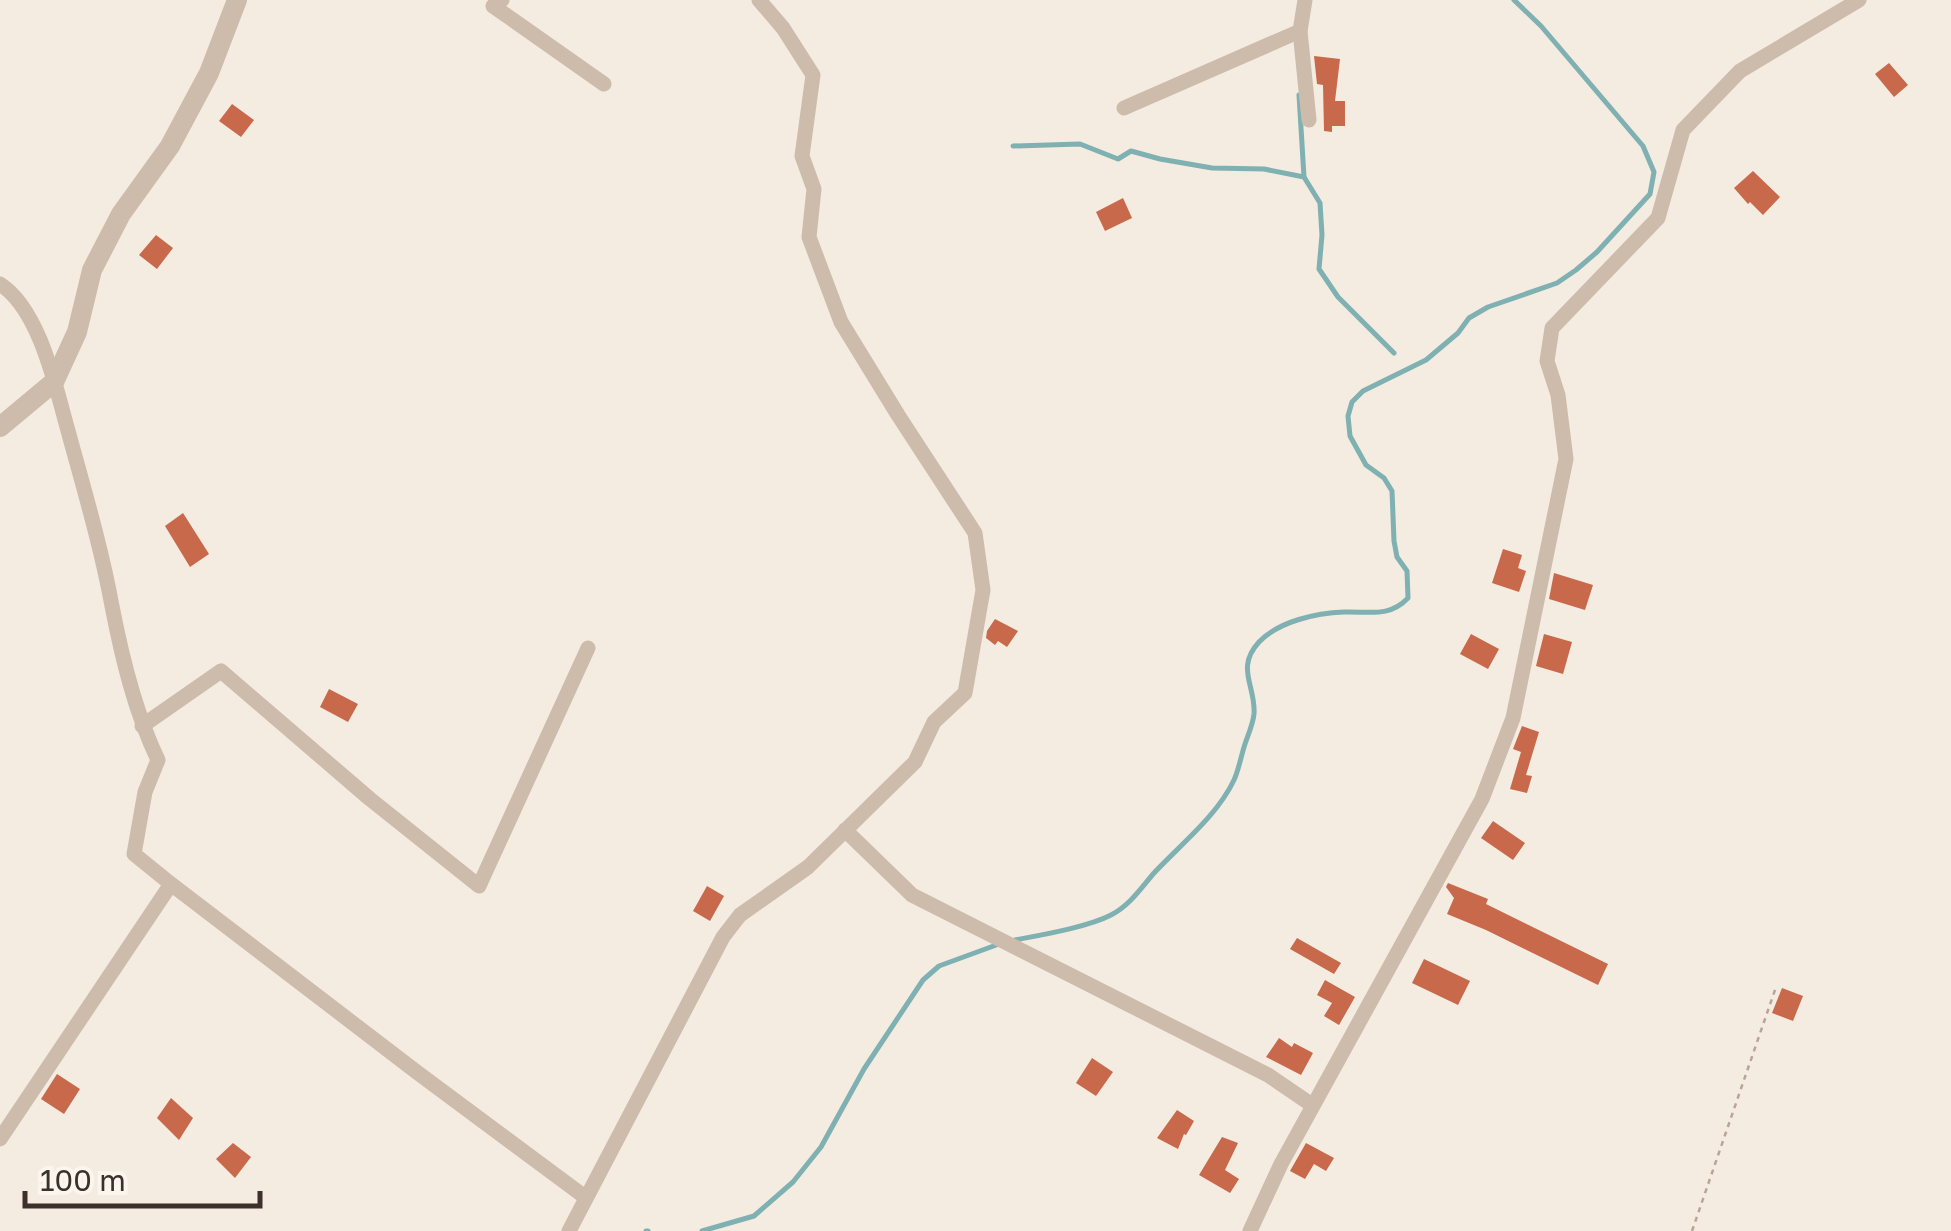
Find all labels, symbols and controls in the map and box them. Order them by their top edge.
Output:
scale bar [25,1146,260,1208]
text: 100 m [40,1162,126,1198]

